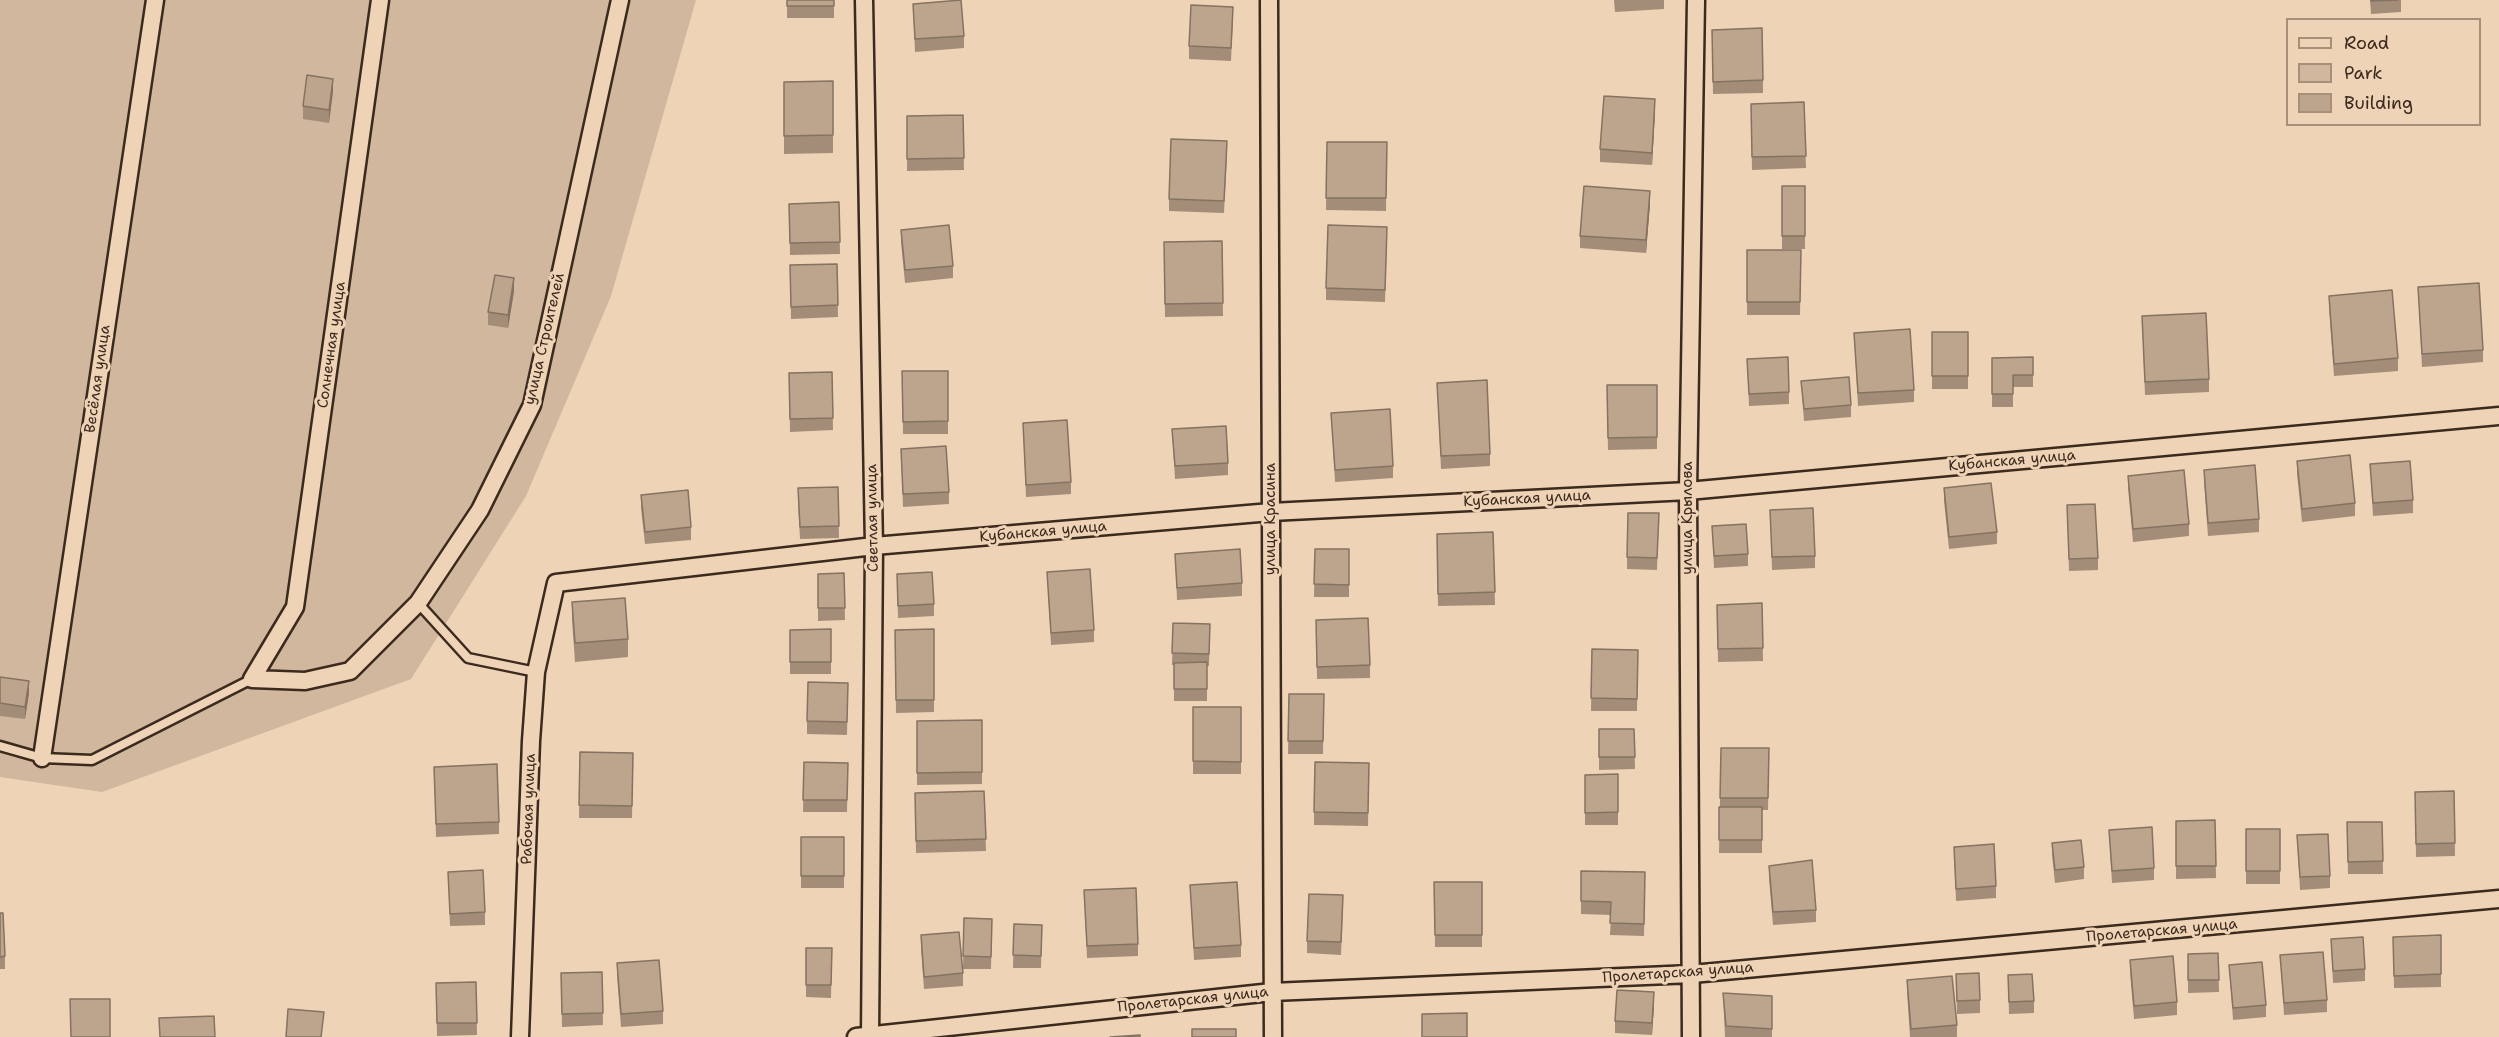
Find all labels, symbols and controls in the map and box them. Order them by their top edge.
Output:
legend [2286,18,2481,126]
text: Road [2344,31,2389,55]
text: Park [2344,61,2383,85]
text: Building [2344,91,2413,115]
street label: улица Строителей [521,271,569,407]
street label: Солнечная улица [314,280,350,410]
street label: Весёлая улица [82,324,114,434]
street label: Кубанская улица [1948,446,2076,476]
street label: улица Крылова [1679,461,1697,575]
street label: улица Красина [1262,463,1280,575]
street label: Светлая улица [863,464,883,572]
street label: Кубанская улица [1463,487,1591,511]
street label: Кубанская улица [979,517,1107,547]
street label: Рабочая улица [518,753,540,865]
street label: Пролетарская улица [2086,915,2238,947]
street label: Пролетарская улица [1602,959,1754,987]
street label: Пролетарская улица [1117,983,1269,1017]

